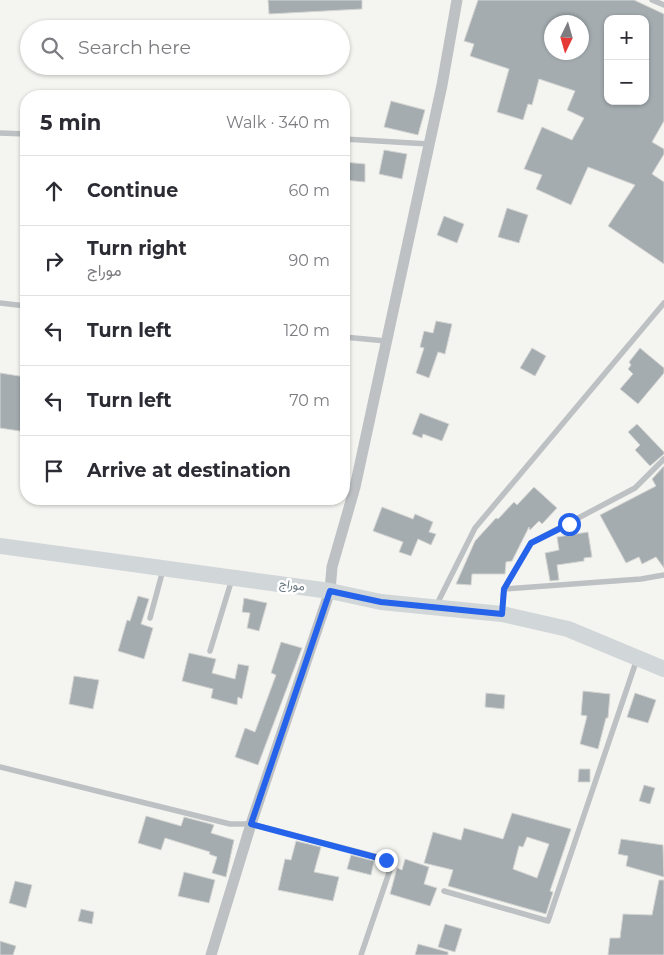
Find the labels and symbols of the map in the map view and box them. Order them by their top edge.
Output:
north arrow [544,15,589,60]
route start [558,513,581,536]
street label: موراج [278,575,306,596]
route end [375,849,398,872]

